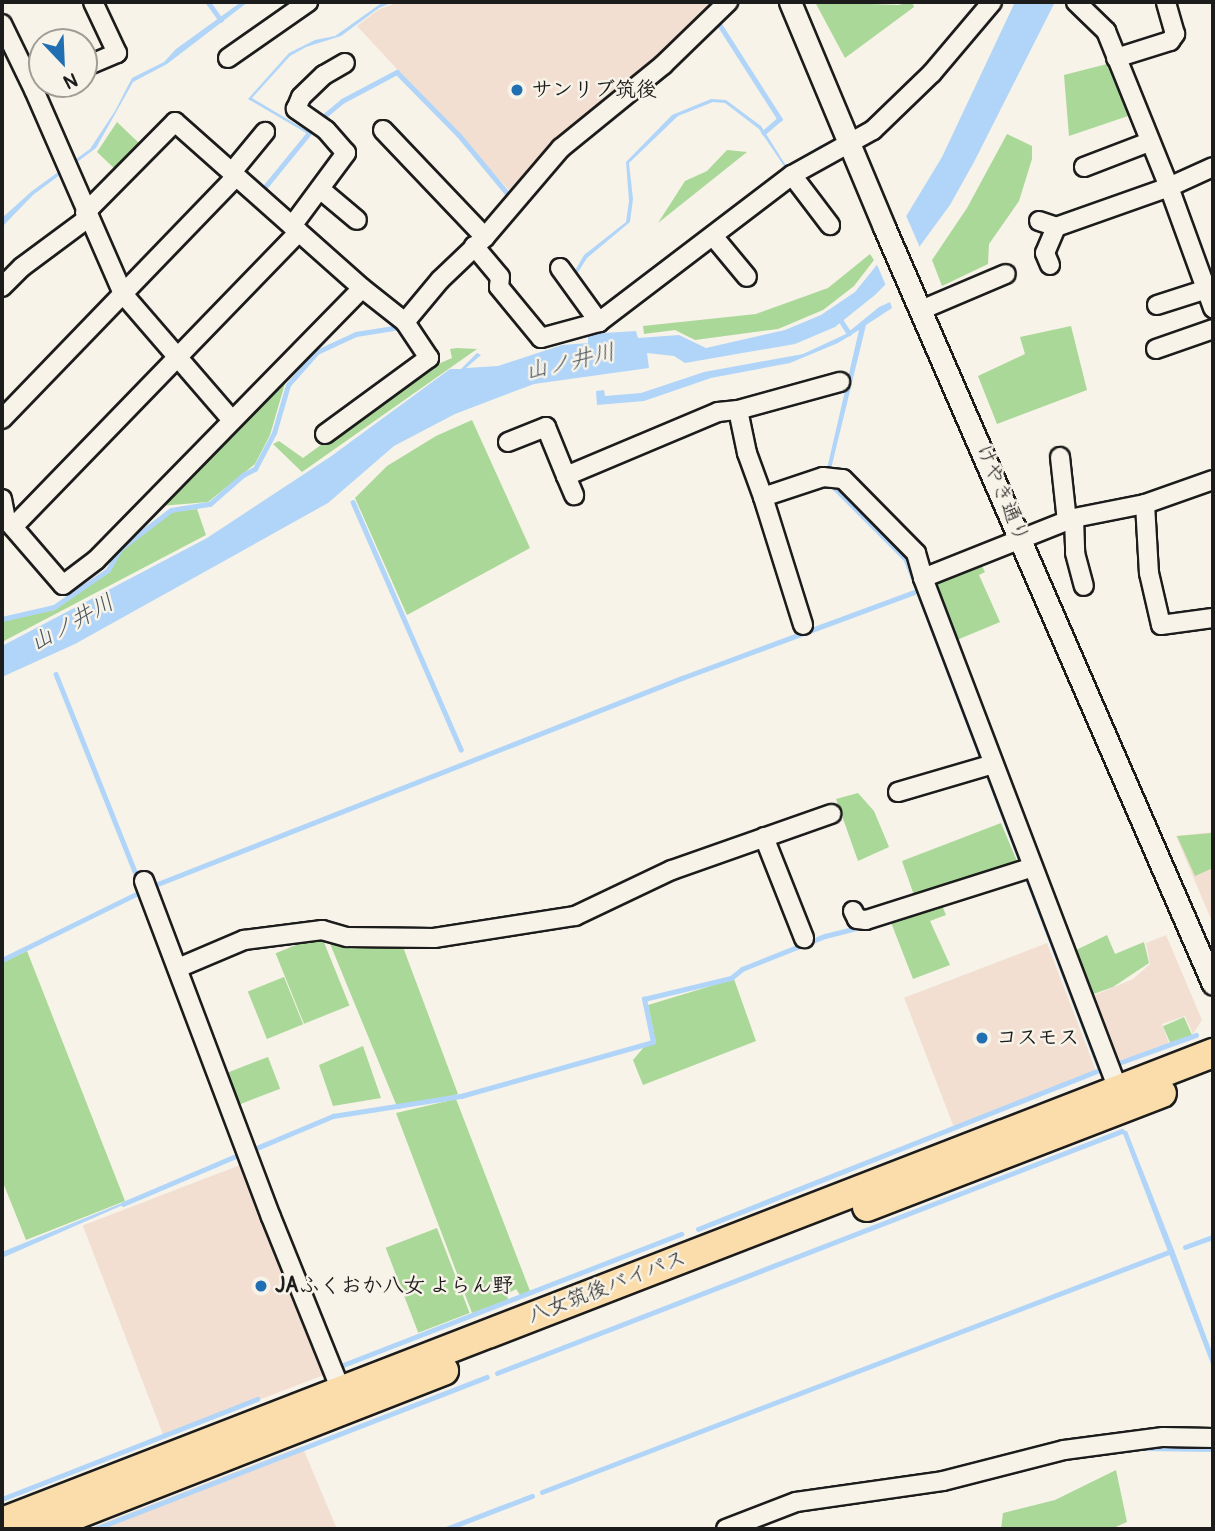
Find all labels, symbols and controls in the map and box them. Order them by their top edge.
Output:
north arrow [28,28,98,98]
text: N [60,67,81,94]
place label: サンリブ筑後 [531,77,657,103]
marker: サンリブ筑後 [509,82,525,98]
water label: 山ノ井川 [522,338,618,386]
street label: けやき通り [970,440,1034,546]
water label: 山ノ井川 [25,589,119,657]
place label: コスモス [996,1025,1080,1051]
marker: コスモス [974,1030,990,1046]
street label: 八女筑後バイパス [524,1245,690,1329]
place label: JAふくおか八女 よらん野 [275,1273,513,1299]
marker: JAふくおか八女 よらん野 [253,1278,269,1294]

